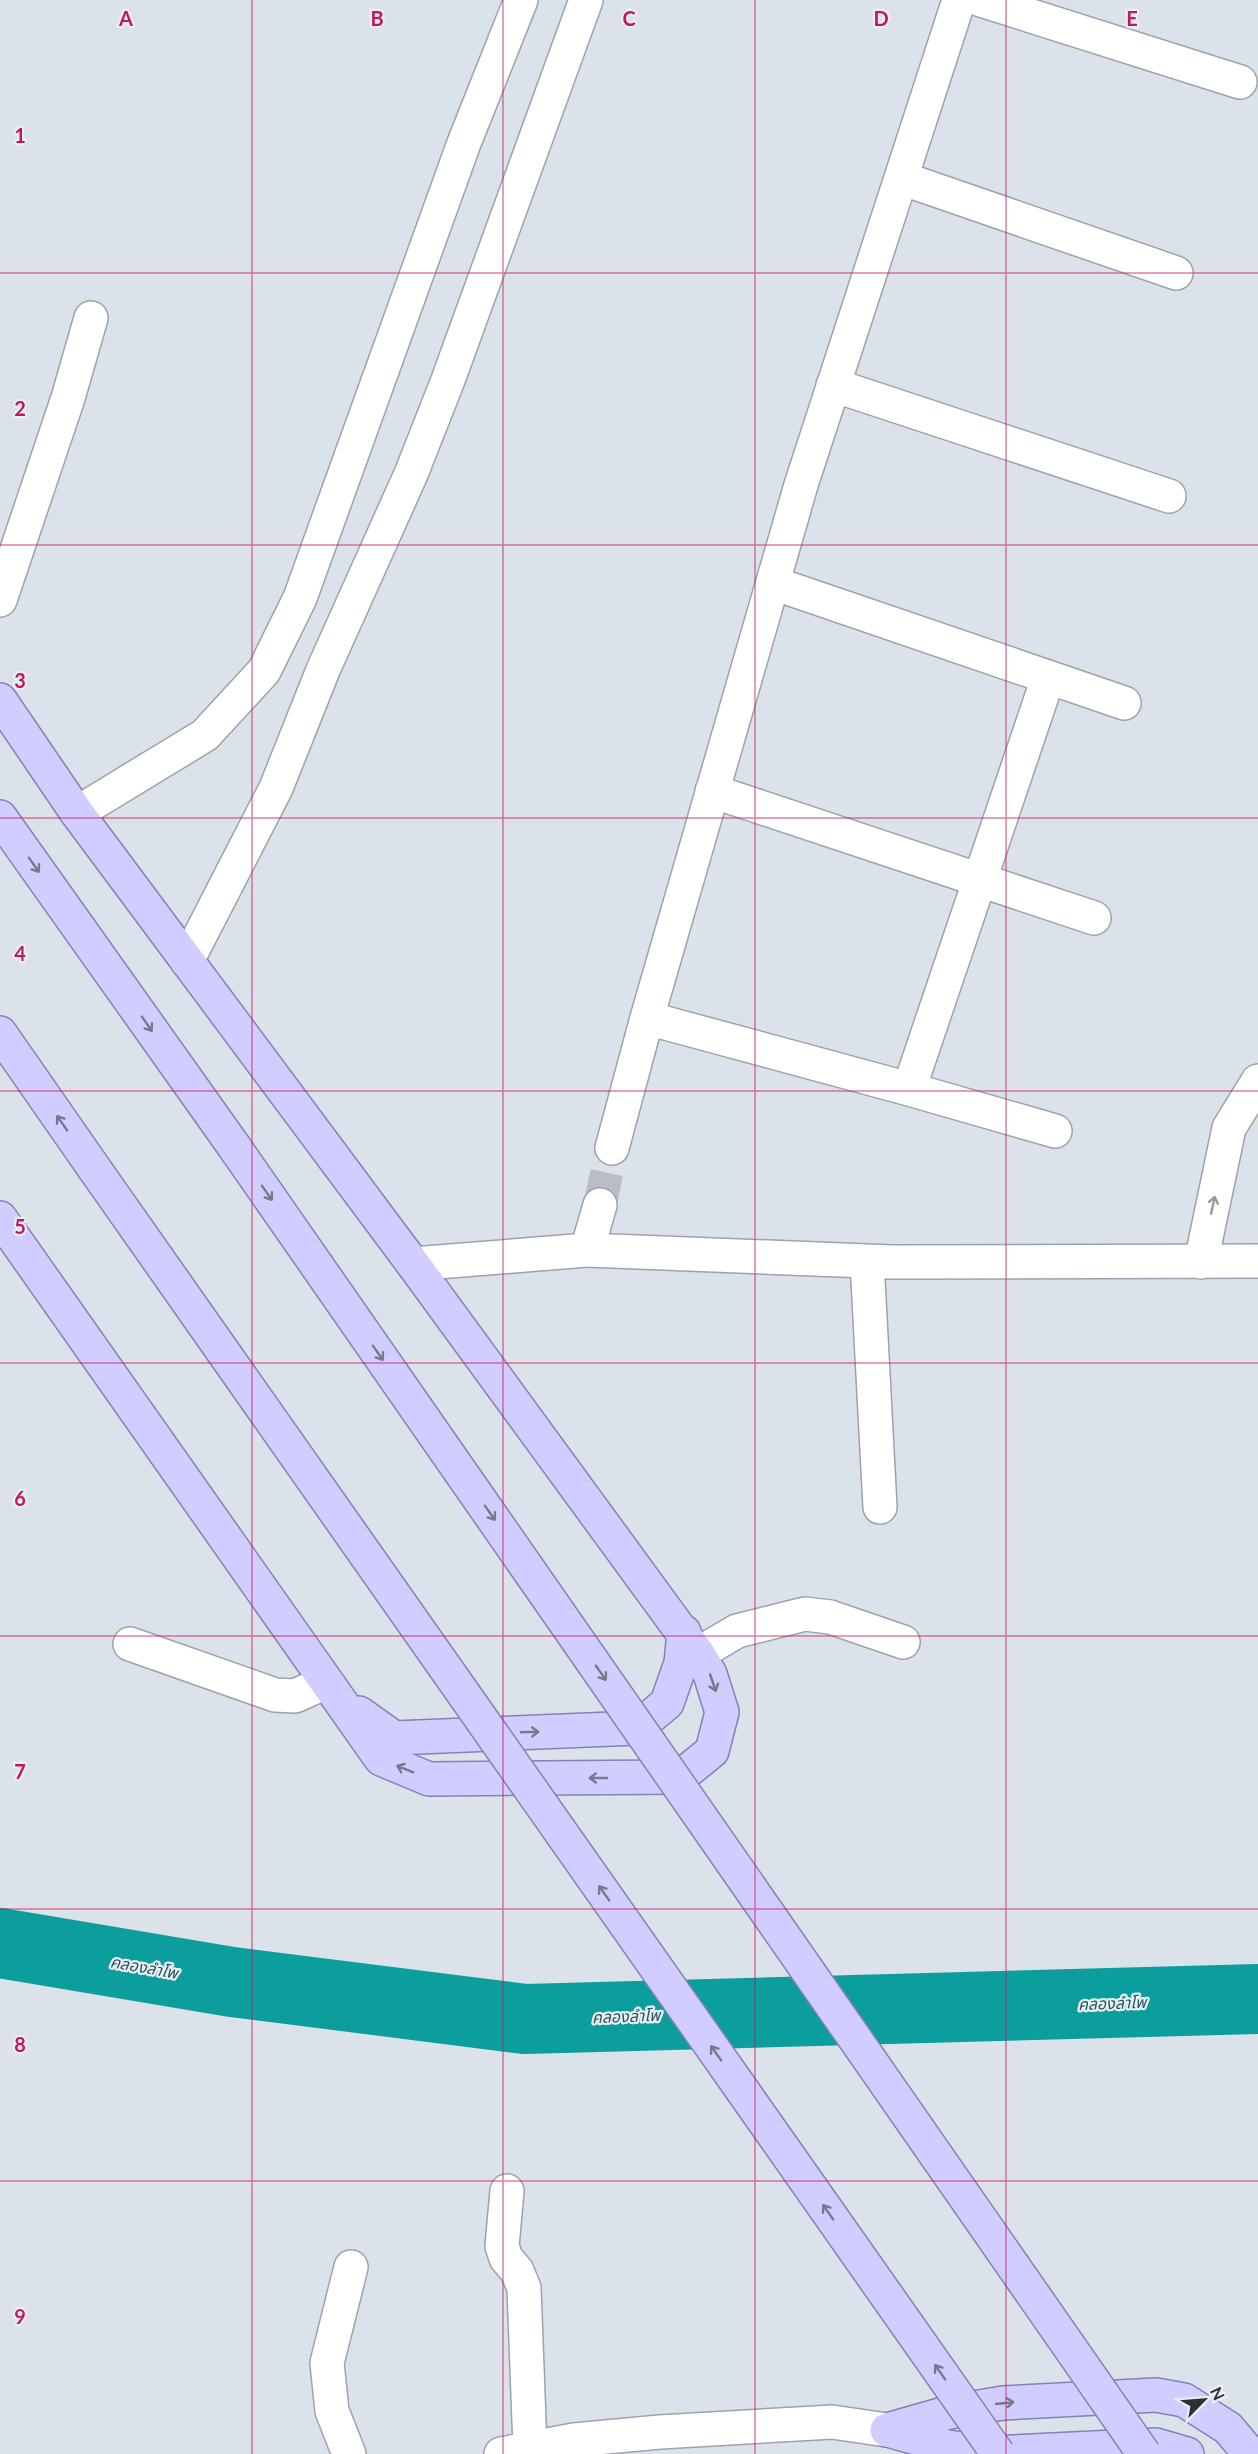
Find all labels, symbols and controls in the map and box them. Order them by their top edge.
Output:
text: A [118,6,133,30]
text: B [370,6,384,30]
text: C [622,6,636,30]
text: D [873,6,889,30]
text: E [1126,6,1138,30]
text: 1 [14,123,26,147]
text: 2 [14,396,26,420]
text: 3 [14,668,26,692]
one-way arrow [28,856,40,872]
text: 4 [14,941,26,965]
one-way arrow [141,1015,153,1031]
one-way arrow [56,1116,68,1132]
one-way arrow [261,1184,273,1201]
one-way arrow [1208,1196,1219,1215]
text: 5 [14,1214,26,1238]
one-way arrow [372,1344,384,1361]
text: 6 [14,1486,26,1510]
one-way arrow [484,1504,496,1521]
one-way arrow [595,1664,607,1681]
one-way arrow [708,1673,719,1691]
one-way arrow [520,1727,540,1738]
text: 7 [14,1759,26,1783]
one-way arrow [396,1763,414,1774]
one-way arrow [588,1772,608,1784]
one-way arrow [598,1886,610,1902]
water label: คลองลำโพ [109,1951,181,1982]
water label: คลองลำโพ [1078,1992,1148,2013]
water label: คลองลำโพ [592,2005,662,2026]
text: 8 [14,2032,26,2056]
one-way arrow [710,2045,722,2061]
one-way arrow [822,2205,834,2221]
text: 9 [14,2304,26,2328]
one-way arrow [934,2364,946,2380]
north arrow [1174,2370,1234,2430]
text: N [1207,2384,1229,2403]
one-way arrow [994,2398,1014,2409]

